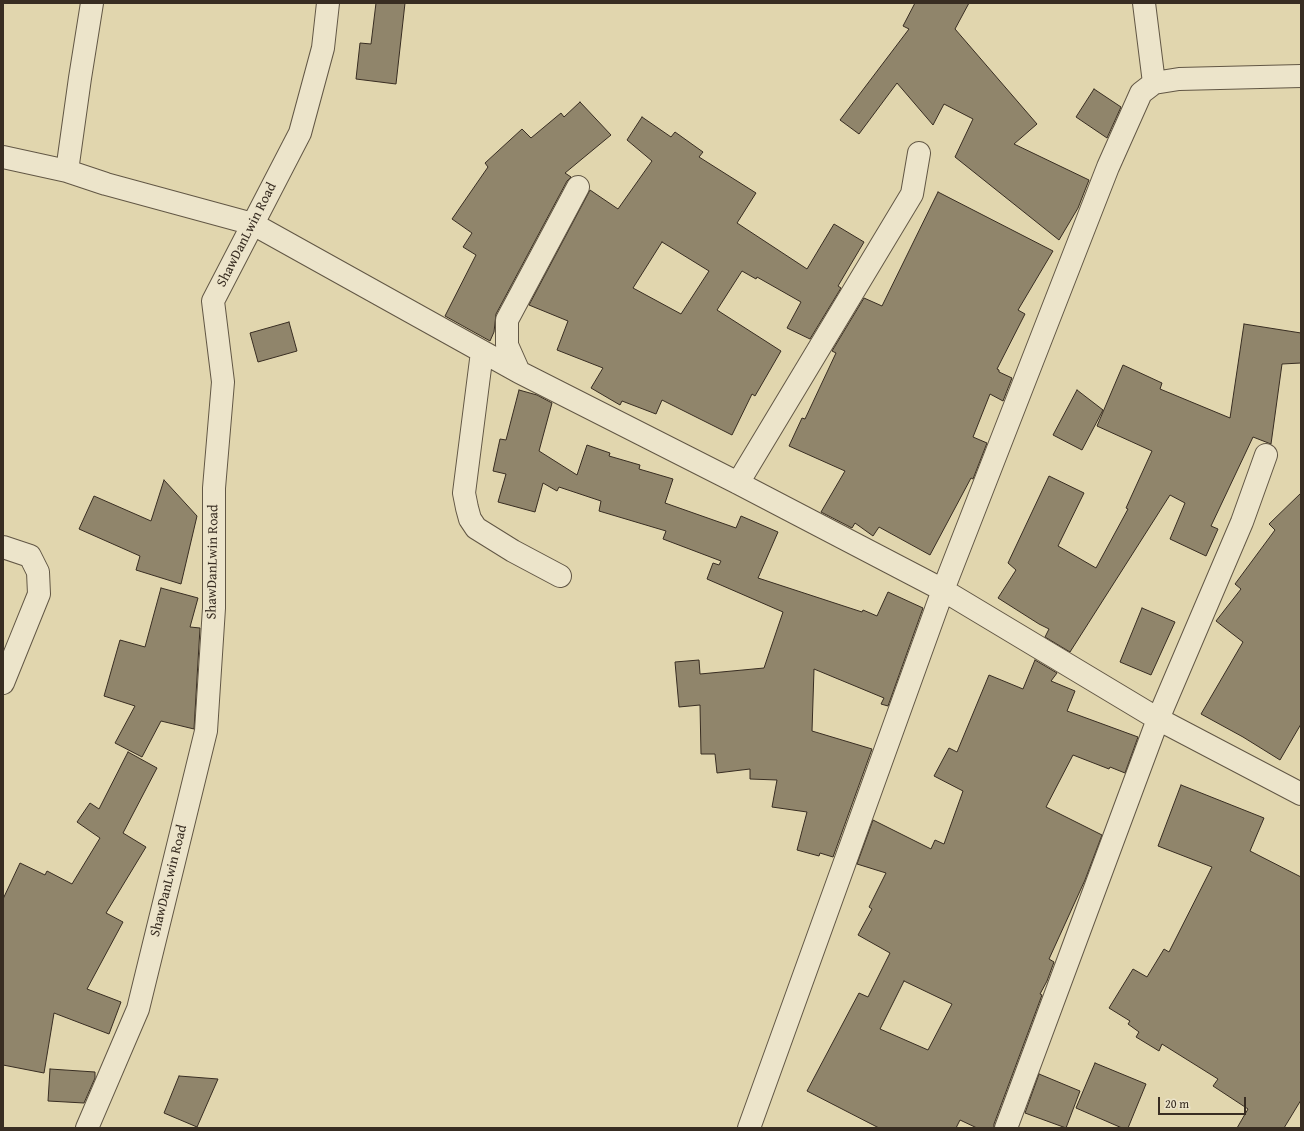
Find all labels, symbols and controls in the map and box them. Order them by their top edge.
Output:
street label: ShawDanLwin Road [213,180,281,290]
street label: ShawDanLwin Road [204,504,222,620]
street label: ShawDanLwin Road [147,823,191,939]
scale bar [1160,1089,1248,1115]
text: 20 m [1165,1095,1189,1112]

